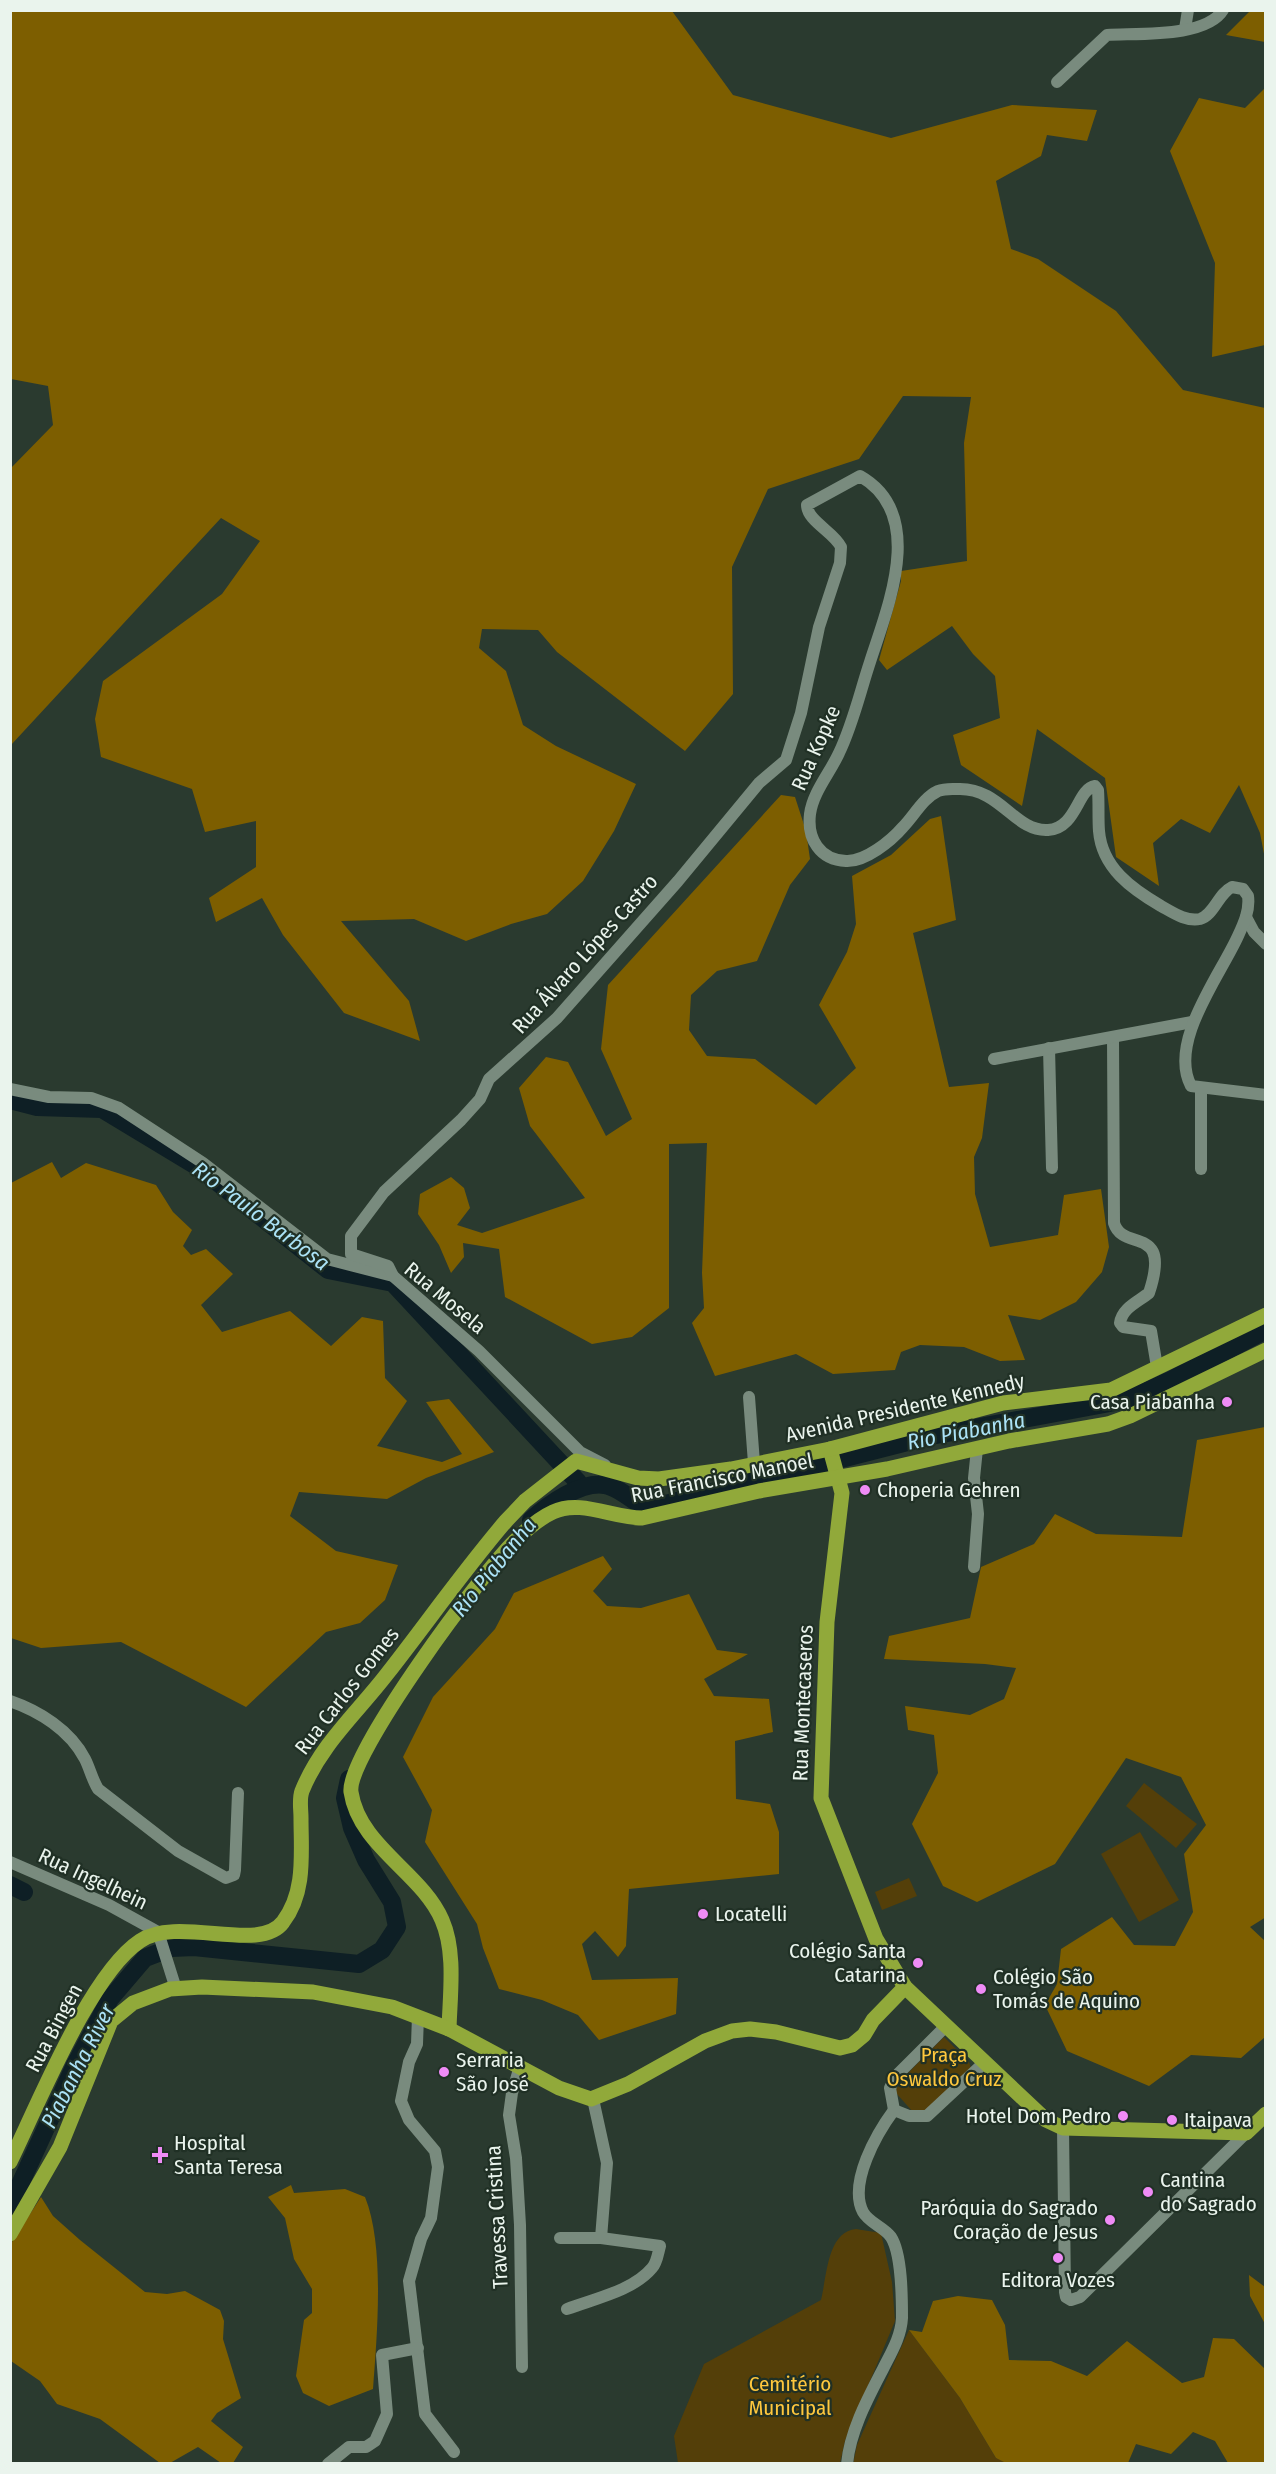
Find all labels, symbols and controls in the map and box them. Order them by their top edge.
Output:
street label: Rua Kopke [786,701,846,795]
street label: Rua Álvaro Lópes Castro [507,869,663,1039]
water label: Rio Paulo Barbosa [187,1156,335,1276]
street label: Rua Mosela [399,1256,491,1340]
street label: Avenida Presidente Kennedy [783,1368,1028,1448]
place label: Casa Piabanha [1090,1389,1215,1415]
marker: Casa Piabanha [1220,1395,1234,1409]
water label: Rio Piabanha [905,1406,1027,1456]
street label: Rua Francisco Manoel [629,1447,816,1508]
place label: Choperia Gehren [877,1477,1021,1503]
marker: Choperia Gehren [858,1483,872,1497]
water label: Rio Piabanha [446,1512,542,1622]
street label: Rua Carlos Gomes [289,1622,405,1760]
street label: Rua Montecaseros [787,1624,819,1782]
street label: Rua Ingelhein [34,1842,152,1916]
place label: Locatelli [715,1901,787,1927]
marker: Locatelli [696,1907,710,1921]
place label: Colégio Santa Catarina [789,1938,906,1988]
marker: Colégio Santa Catarina [911,1956,925,1970]
place label: Colégio São Tomás de Aquino [993,1964,1140,2014]
street label: Rua Bingen [20,1979,88,2077]
marker: Colégio São Tomás de Aquino [974,1982,988,1996]
water label: Piabanha River [35,1998,122,2133]
park label: Praça Oswaldo Cruz [886,2042,1002,2092]
place label: Serraria São José [456,2047,529,2097]
marker: Serraria São José [437,2065,451,2079]
place label: Hotel Dom Pedro [966,2103,1111,2129]
place label: Itaipava [1184,2107,1252,2133]
marker: Hotel Dom Pedro [1116,2109,1130,2123]
marker: Itaipava [1165,2113,1179,2127]
place label: Hospital Santa Teresa [174,2130,283,2180]
street label: Travessa Cristina [480,2145,514,2289]
marker: Hospital Santa Teresa [151,2146,169,2164]
place label: Cantina do Sagrado [1160,2167,1257,2217]
marker: Cantina do Sagrado [1141,2185,1155,2199]
place label: Paróquia do Sagrado Coração de Jesus [920,2195,1098,2245]
marker: Paróquia do Sagrado Coração de Jesus [1103,2213,1117,2227]
marker: Editora Vozes [1051,2251,1065,2265]
place label: Editora Vozes [1001,2267,1115,2293]
park label: Cemitério Municipal [748,2371,832,2421]

